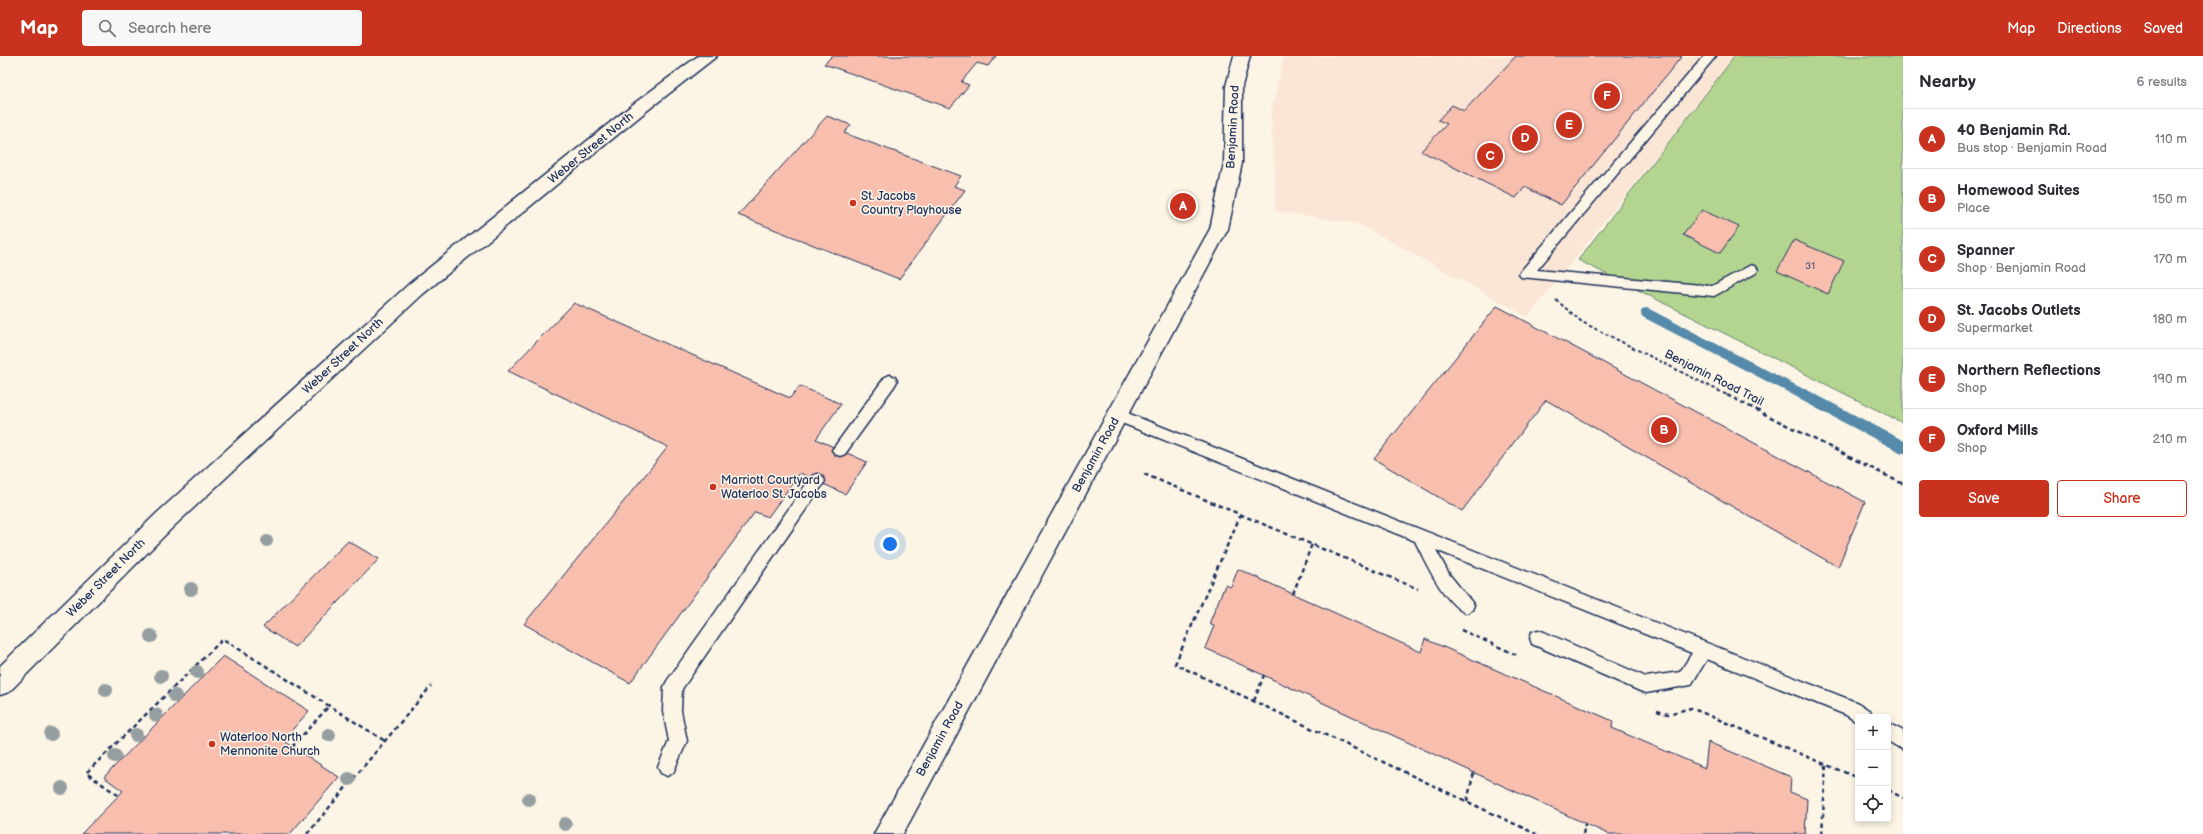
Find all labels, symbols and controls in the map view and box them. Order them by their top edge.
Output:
search box [82,10,362,46]
text: Map [20,17,58,40]
icon: search [96,17,118,39]
text: Search here [128,19,211,38]
text: Map [2007,20,2035,37]
text: Directions [2057,20,2122,37]
text: Saved [2144,20,2183,37]
text: Nearby [1919,72,1976,92]
text: 6 results [2137,74,2187,90]
pin: F [1594,81,1620,111]
street label: Benjamin Road [1223,85,1243,169]
street label: Weber Street North [545,109,637,187]
pin: E [1556,110,1582,140]
text: 40 Benjamin Rd. [1957,121,2071,140]
pin: D [1512,123,1538,153]
text: A [1928,131,1936,147]
text: 110 m [2155,131,2187,147]
text: Bus stop · Benjamin Road [1957,140,2107,156]
pin: C [1477,141,1503,171]
text: Homewood Suites [1957,181,2080,200]
place label: St. Jacobs Country Playhouse [861,189,962,218]
pin: A [1170,191,1196,221]
text: B [1927,191,1937,207]
text: 150 m [2153,191,2187,207]
marker: St. Jacobs Country Playhouse [848,198,858,208]
text: Place [1957,200,1990,216]
text: Spanner [1957,241,2015,260]
text: C [1927,251,1937,267]
text: 170 m [2154,251,2187,267]
house number: 31 [1805,260,1815,272]
text: Shop · Benjamin Road [1957,260,2086,276]
text: St. Jacobs Outlets [1957,301,2081,320]
text: D [1927,311,1937,327]
text: 180 m [2152,311,2187,327]
street label: Weber Street North [299,314,387,397]
text: Supermarket [1957,320,2033,336]
street label: Benjamin Road Trail [1662,346,1766,410]
text: Northern Reflections [1957,361,2101,380]
text: E [1928,371,1936,387]
text: 190 m [2153,371,2187,387]
text: Shop [1957,380,1987,396]
street label: Benjamin Road [1069,415,1123,495]
pin: B [1651,415,1677,445]
text: Oxford Mills [1957,421,2038,440]
text: F [1928,431,1936,447]
text: 210 m [2153,431,2187,447]
text: Shop [1957,440,1987,456]
place label: Marriott Courtyard Waterloo St. Jacobs [721,473,827,502]
button: Save [1919,480,2049,517]
button: Share [2057,480,2187,517]
marker: Marriott Courtyard Waterloo St. Jacobs [708,482,718,492]
your location [880,534,900,554]
street label: Weber Street North [63,535,149,621]
street label: Benjamin Road [913,699,967,779]
map controls [1855,714,1891,822]
button: + [1855,714,1891,750]
place label: Waterloo North Mennonite Church [220,730,320,759]
marker: Waterloo North Mennonite Church [207,739,217,749]
button: − [1855,750,1891,786]
button: locate [1855,786,1891,822]

